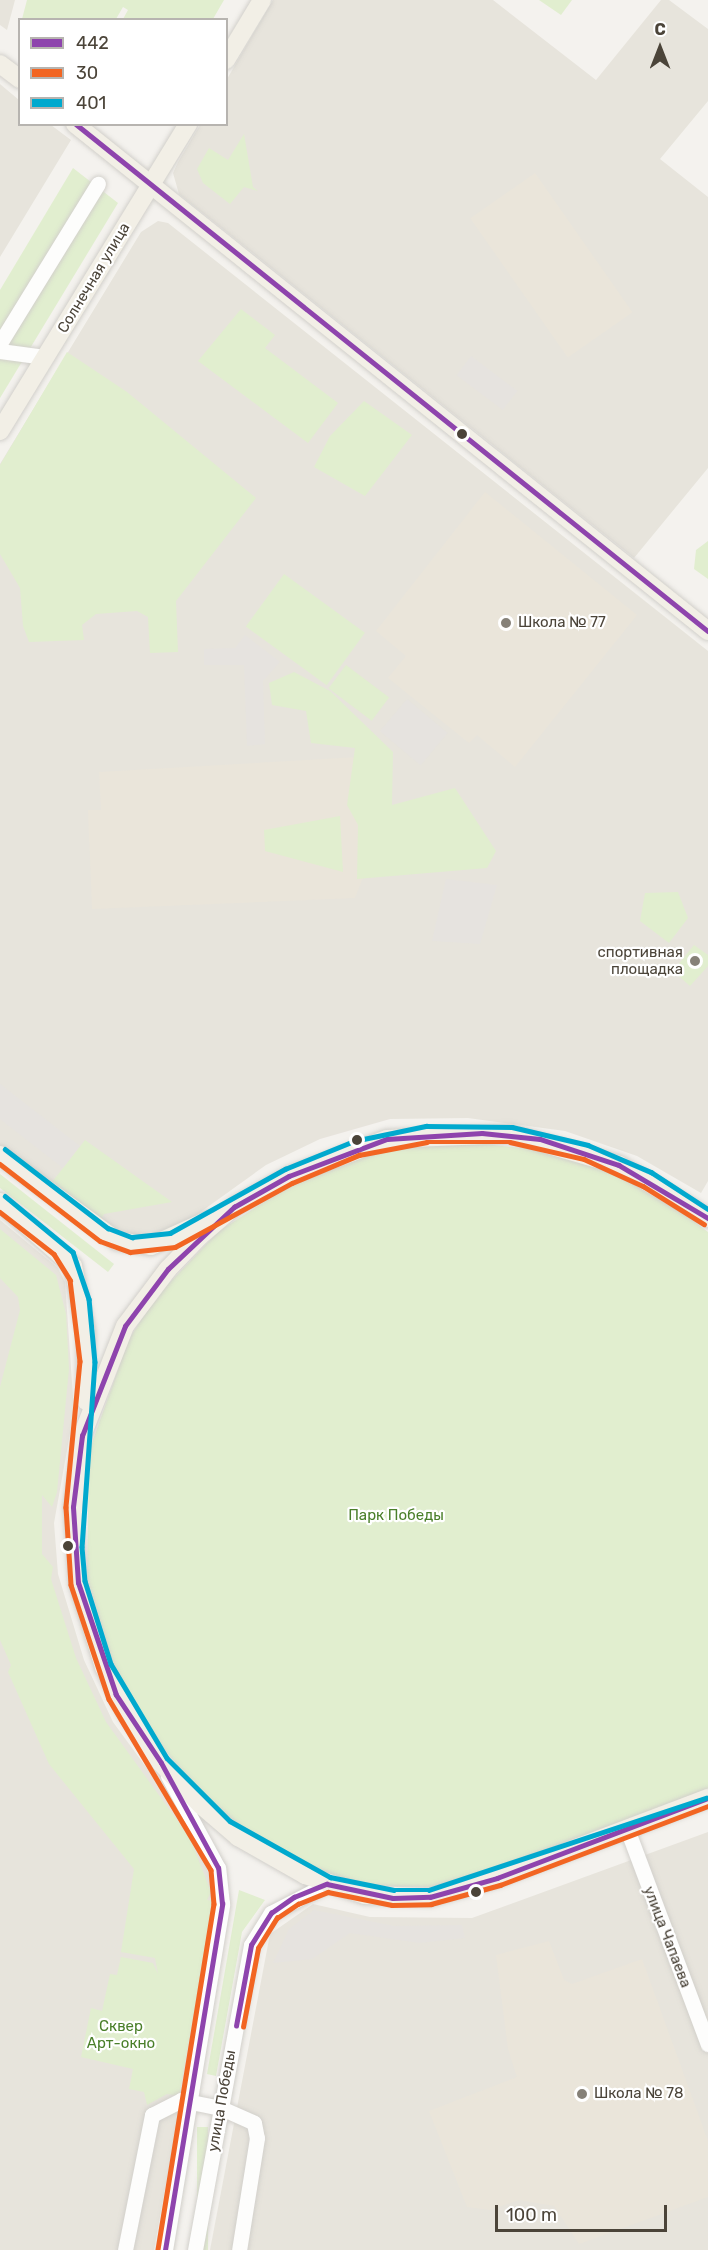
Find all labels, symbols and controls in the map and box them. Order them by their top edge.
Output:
legend [18,18,228,126]
north arrow [630,18,690,78]
text: С [654,20,666,39]
text: 442 [76,32,109,54]
text: 30 [76,62,98,84]
text: 401 [76,92,106,114]
street label: Солнечная улица [54,220,134,336]
unlabelled marker [456,428,468,440]
place label: Школа № 77 [518,614,606,632]
marker: Школа № 77 [499,616,513,630]
place label: спортивная площадка [597,943,683,978]
marker: спортивная площадка [688,954,702,968]
unlabelled marker [351,1134,363,1146]
park label: Парк Победы [348,1507,444,1525]
unlabelled marker [62,1540,74,1552]
street label: улица Чапаева [639,1884,695,1990]
unlabelled marker [470,1886,482,1898]
park label: Сквер Арт-окно [87,2017,155,2052]
street label: улица Победы [204,2049,240,2153]
place label: Школа № 78 [594,2085,683,2103]
marker: Школа № 78 [575,2087,589,2101]
scale bar [498,2193,670,2231]
text: 100 m [506,2204,557,2226]

